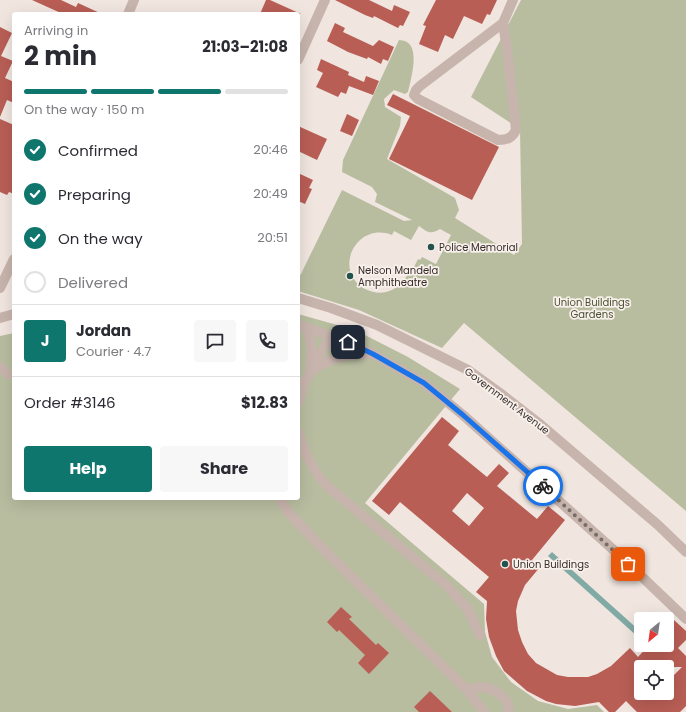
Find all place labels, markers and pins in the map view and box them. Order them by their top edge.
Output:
place label: Police Memorial [439,240,518,255]
marker: Police Memorial [426,242,436,252]
place label: Nelson Mandela Amphitheatre [358,263,438,290]
marker: Nelson Mandela Amphitheatre [345,271,355,281]
pin [331,325,365,359]
pin [611,547,645,581]
place label: Union Buildings [513,557,589,572]
marker: Union Buildings [500,559,510,569]

